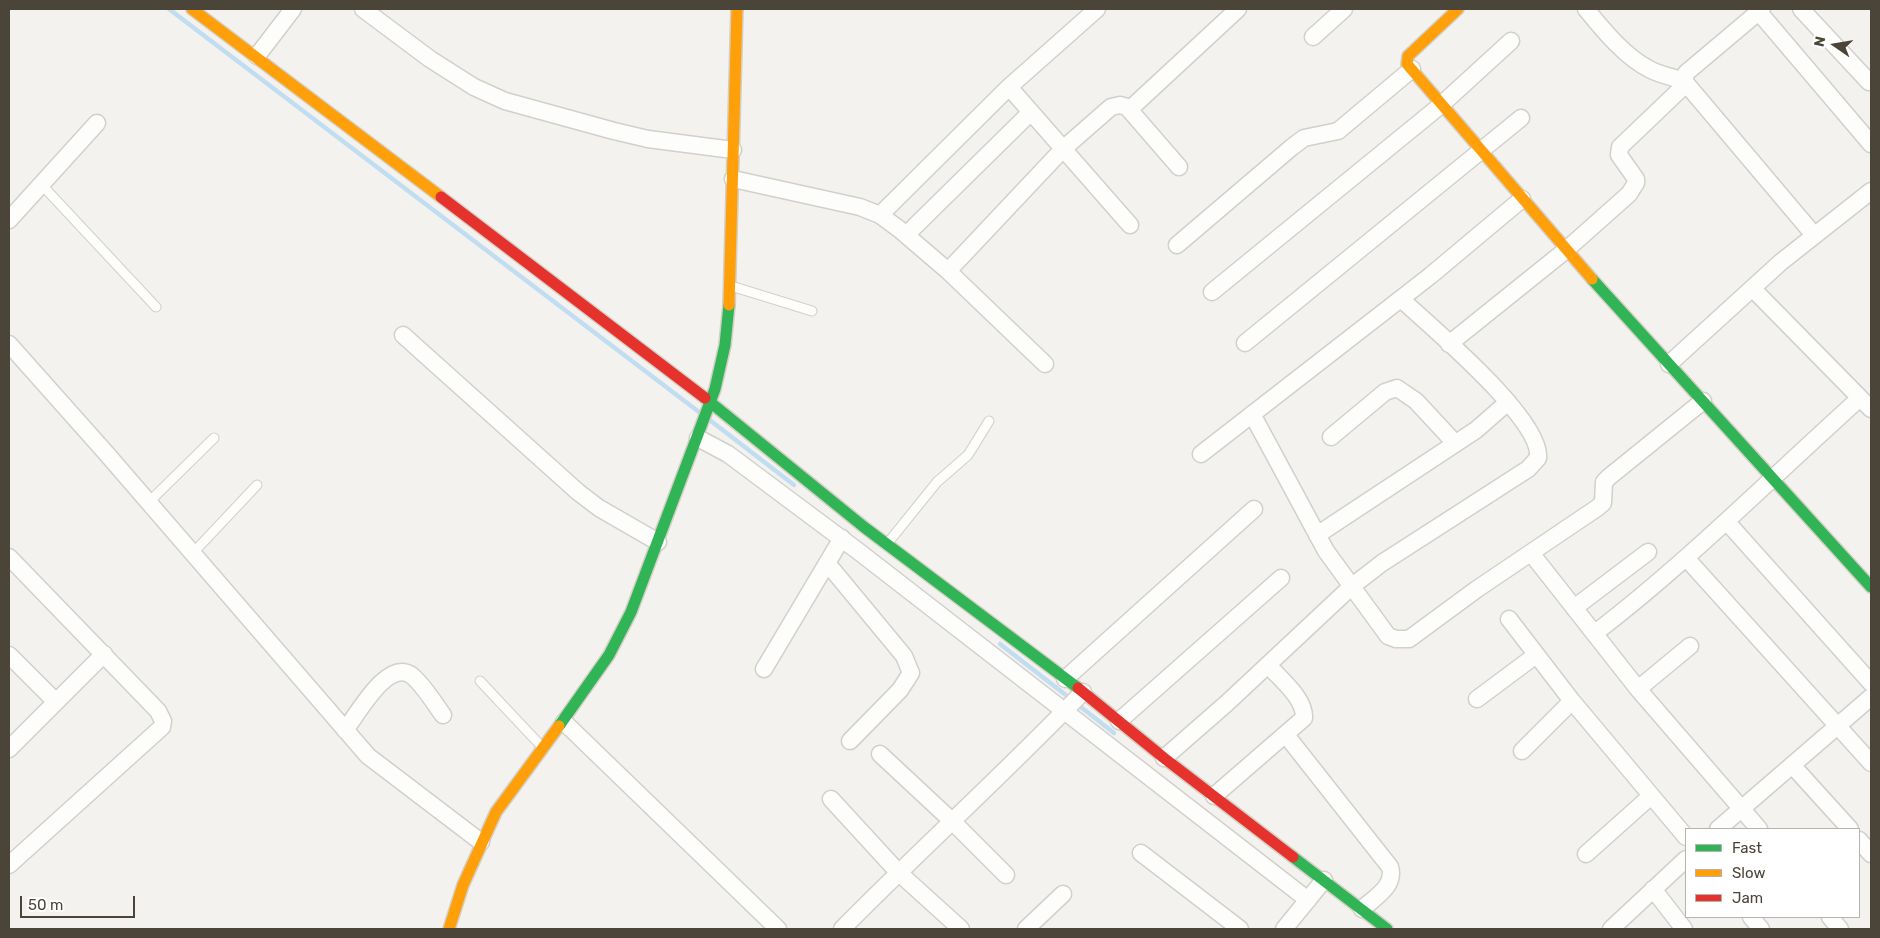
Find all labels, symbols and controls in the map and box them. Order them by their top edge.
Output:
north arrow [1810,20,1860,70]
text: N [1810,35,1829,48]
legend [1685,828,1860,918]
text: Fast [1732,839,1762,857]
text: Slow [1732,864,1765,882]
scale bar [22,886,138,918]
text: Jam [1732,889,1763,907]
text: 50 m [28,896,63,914]

